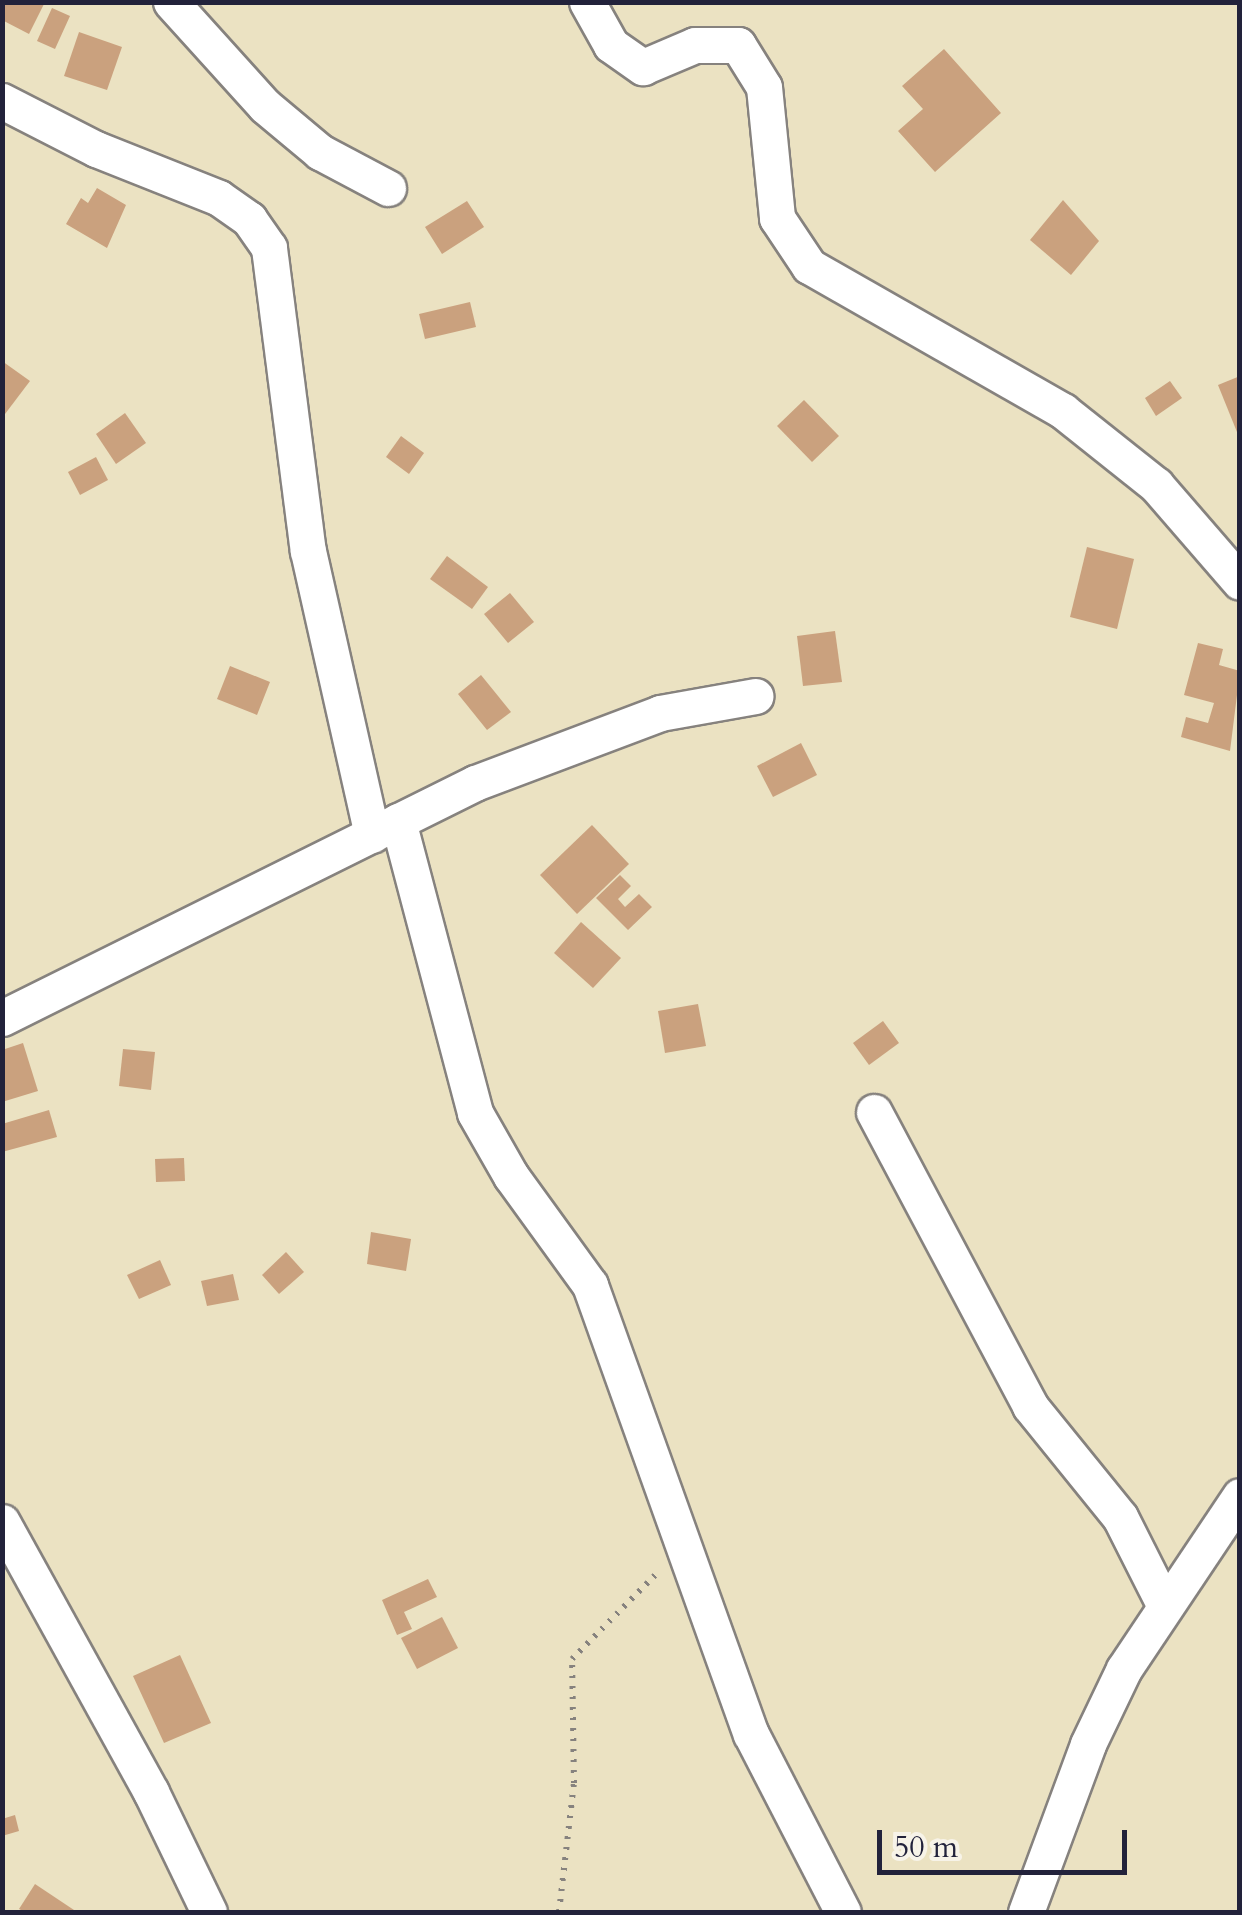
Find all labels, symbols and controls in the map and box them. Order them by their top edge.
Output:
scale bar [882,1810,1132,1872]
text: 50 m [894,1827,958,1868]

